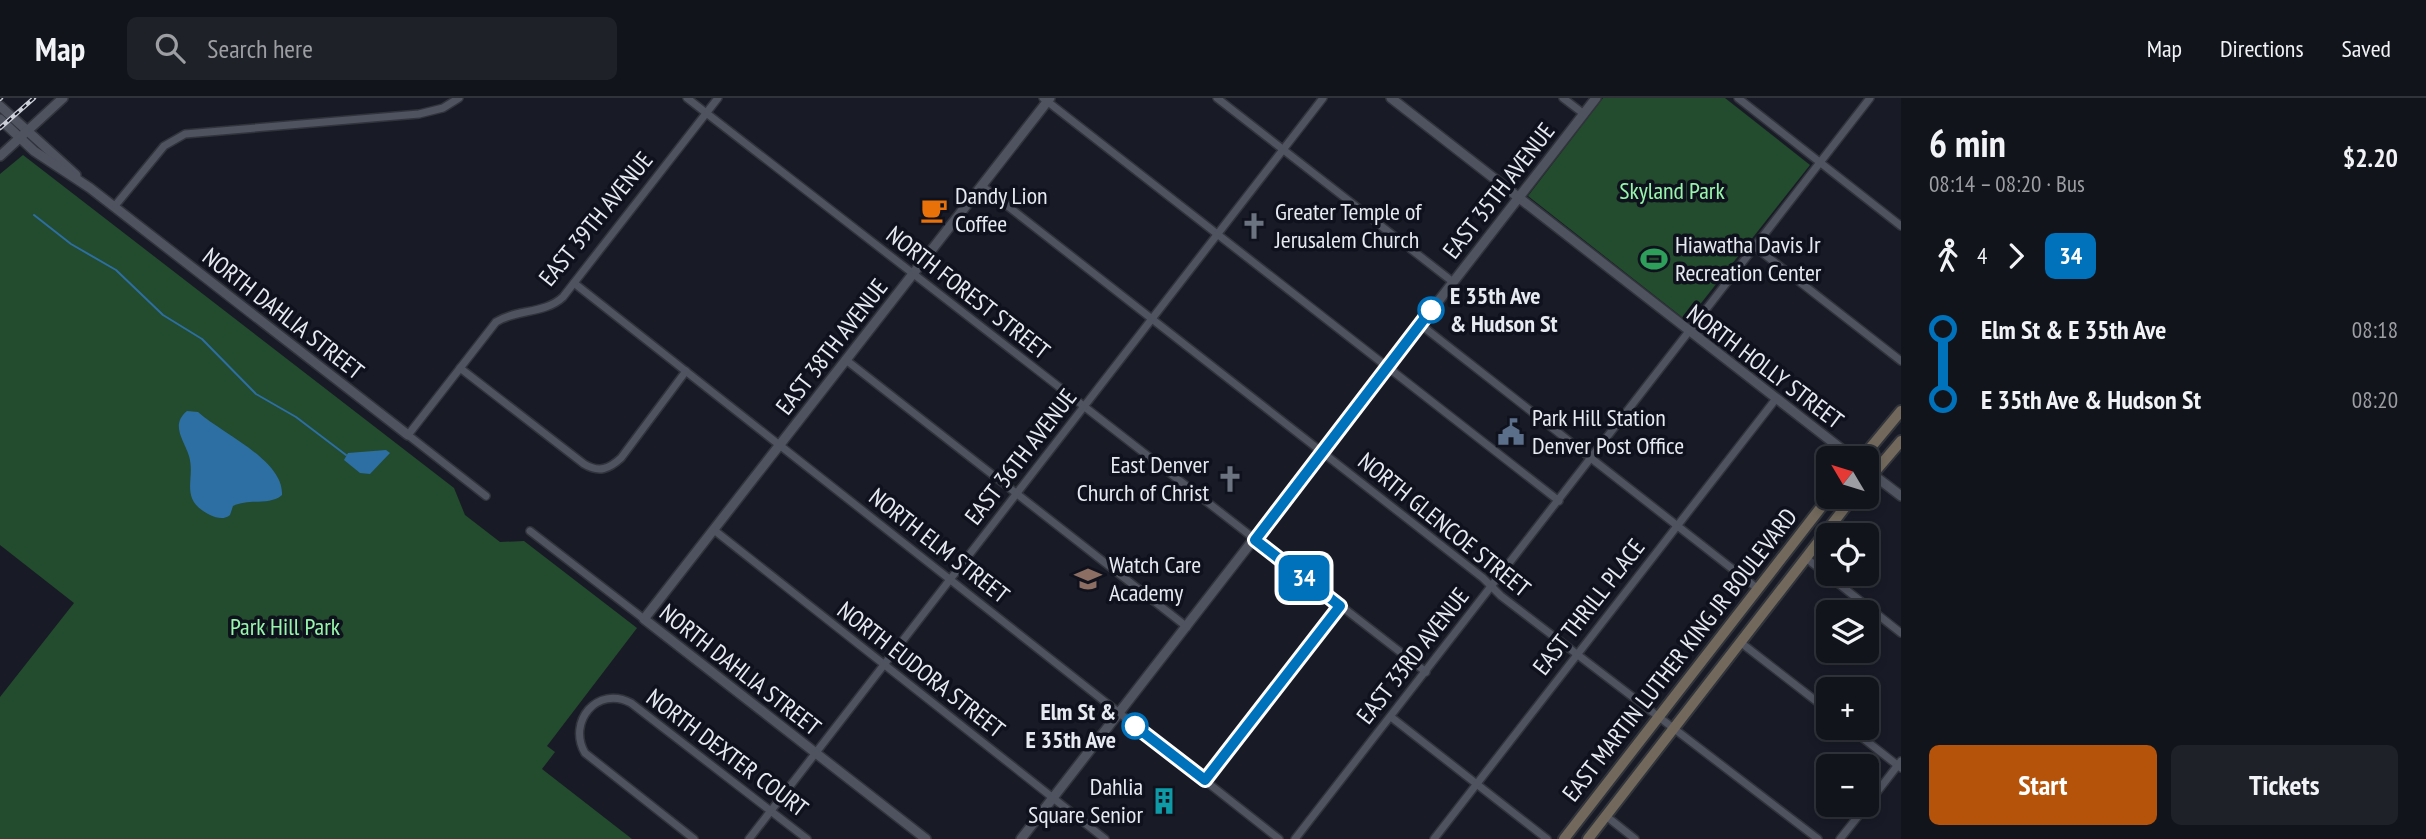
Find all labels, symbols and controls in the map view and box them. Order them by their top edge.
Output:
search box [127,17,617,80]
text: Map [35,27,85,70]
icon: search [151,29,189,67]
text: Search here [207,32,313,65]
text: Map [2147,33,2182,64]
text: Directions [2220,33,2304,64]
text: Saved [2342,33,2391,64]
street label: EAST 35TH AVENUE [1436,116,1561,265]
text: 6 min [1929,118,2006,167]
text: $2.20 [2343,141,2398,174]
street label: EAST 39TH AVENUE [532,145,659,292]
text: 08:14 – 08:20 · Bus [1929,169,2085,198]
park label: Skyland Park [1619,175,1725,206]
place label: Dandy Lion Coffee [955,180,1048,239]
cafe icon: Dandy Lion Coffee [919,195,949,225]
place label: Greater Temple of Jerusalem Church [1274,196,1422,255]
church icon: Greater Temple of Jerusalem Church [1239,211,1269,241]
street label: NORTH FOREST STREET [880,219,1057,366]
place label: Hiawatha Davis Jr Recreation Center [1675,229,1822,288]
icon: walk [1929,237,1967,275]
icon: forward [1997,237,2035,275]
text: 34 [2059,240,2082,271]
street label: NORTH DAHLIA STREET [196,241,370,386]
text: 4 [1977,241,1987,270]
sports icon: Hiawatha Davis Jr Recreation Center [1639,244,1669,274]
street label: EAST 38TH AVENUE [769,272,894,421]
place label: E 35th Ave & Hudson St [1450,280,1558,339]
marker: E 35th Ave & Hudson St [1418,297,1444,323]
street label: NORTH HOLLY STREET [1681,298,1850,436]
text: Elm St & E 35th Ave [1981,313,2166,346]
text: 08:18 [2352,315,2398,344]
street label: EAST 36TH AVENUE [958,382,1083,531]
text: E 35th Ave & Hudson St [1981,383,2201,416]
text: 08:20 [2352,385,2398,414]
place label: Park Hill Station Denver Post Office [1532,402,1684,461]
public building icon: Park Hill Station Denver Post Office [1496,417,1526,447]
street label: NORTH GLENCOE STREET [1352,446,1537,604]
north arrow [1816,446,1880,509]
map controls [1816,446,1879,817]
place label: East Denver Church of Christ [1077,449,1209,508]
church icon: East Denver Church of Christ [1215,464,1245,494]
street label: NORTH ELM STREET [863,481,1016,610]
street label: EAST MARTIN LUTHER KING JR BOULEVARD [1555,502,1804,808]
button: locate [1816,523,1879,586]
street label: EAST THRILL PLACE [1526,532,1651,681]
place label: Watch Care Academy [1109,549,1201,608]
line badge: 34 [1272,555,1336,601]
text: 34 [1293,562,1315,593]
school or university icon: Watch Care Academy [1073,564,1103,594]
street label: EAST 33RD AVENUE [1350,581,1476,730]
street label: NORTH EUDORA STREET [831,595,1012,745]
street label: NORTH DAHLIA STREET [653,597,827,742]
button: layers [1816,600,1879,663]
park label: Park Hill Park [230,611,341,642]
button: + [1816,677,1879,740]
street label: NORTH DEXTER COURT [640,682,814,824]
place label: Elm St & E 35th Ave [1025,696,1116,755]
marker: Elm St & E 35th Ave [1122,713,1148,739]
button: Start [1929,745,2157,825]
button: Tickets [2171,745,2398,825]
button: − [1816,754,1879,817]
place label: Dahlia Square Senior [1028,771,1143,830]
building icon: Dahlia Square Senior [1149,786,1179,816]

